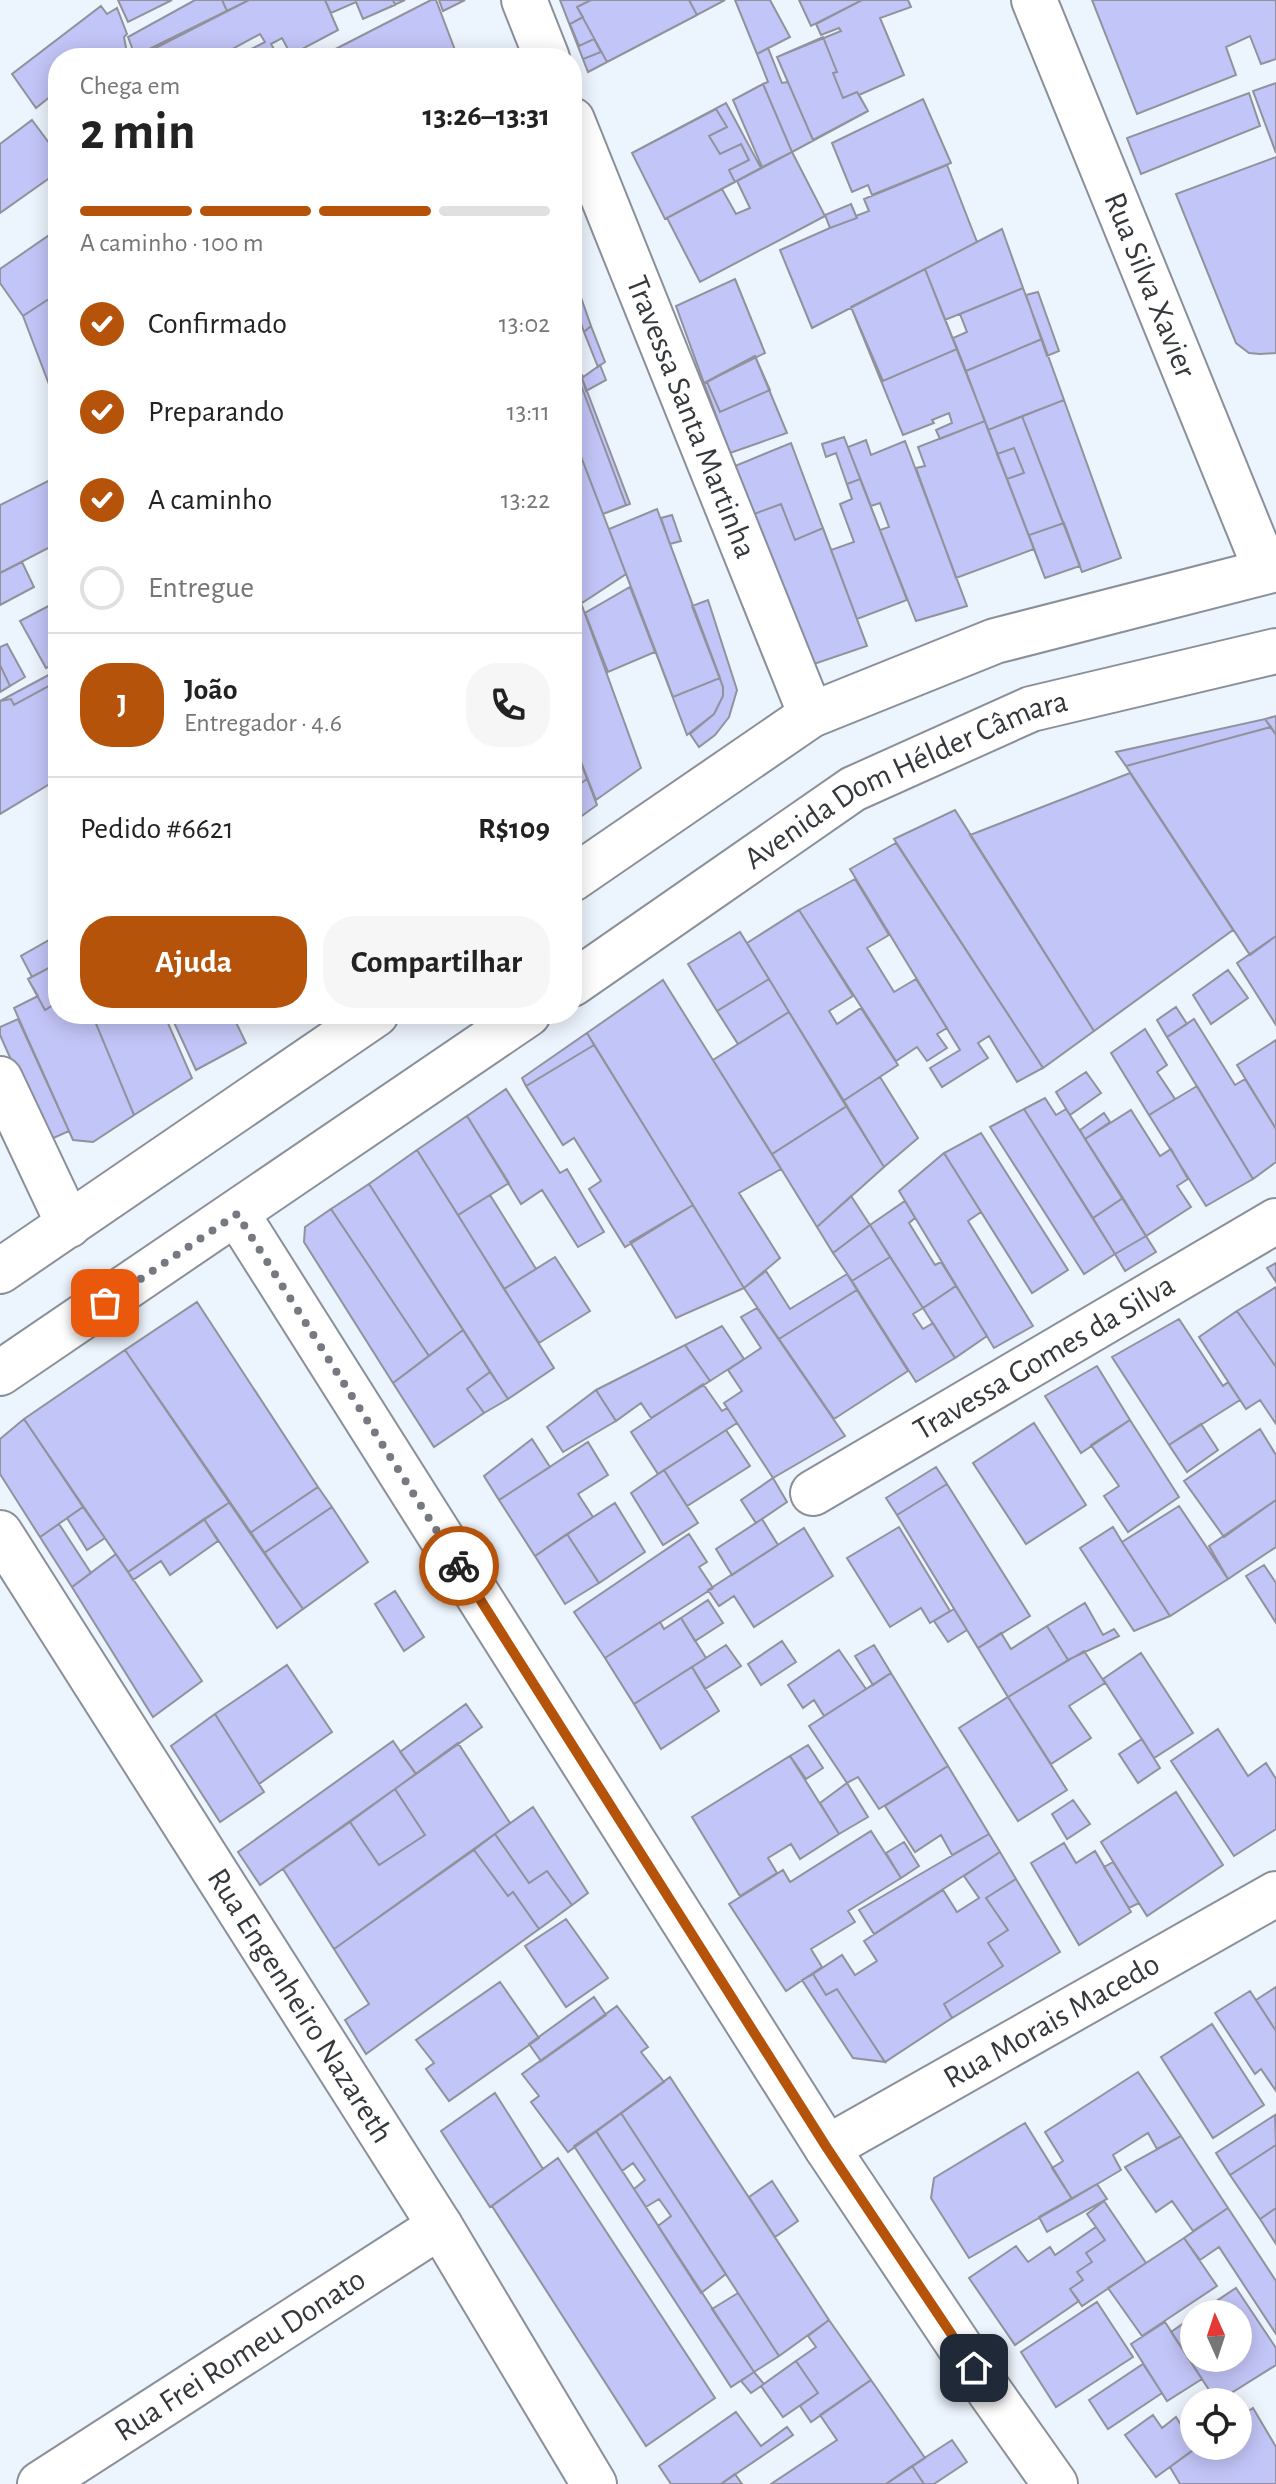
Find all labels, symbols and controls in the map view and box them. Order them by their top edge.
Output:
text: Chega em [80,73,180,99]
text: 13:26–13:31 [423,101,550,131]
text: 2 min [80,106,195,158]
street label: Rua Silva Xavier [1098,188,1202,383]
text: A caminho · 100 m [80,230,264,256]
street label: Travessa Santa Martinha [620,271,762,563]
icon: check [80,302,124,346]
text: Confirmado [148,309,287,339]
text: 13:02 [499,311,550,337]
icon: check [80,390,124,434]
text: Preparando [148,397,284,427]
text: 13:11 [507,399,550,425]
icon: check [80,478,124,522]
text: A caminho [148,485,272,515]
text: 13:22 [501,487,550,513]
text: Entregue [148,573,254,603]
button: phone [466,663,550,747]
text: João [184,675,238,705]
street label: Avenida Dom Hélder Câmara [738,685,1071,875]
text: J [117,690,127,720]
text: Entregador · 4.6 [184,710,342,736]
text: Pedido #6621 [80,814,234,844]
text: R$109 [478,814,550,844]
button: Ajuda [80,916,307,1008]
button: Compartilhar [323,916,550,1008]
street label: Travessa Gomes da Silva [908,1268,1180,1446]
pin [71,1269,139,1337]
icon: bag [83,1281,127,1325]
courier [419,1526,499,1606]
icon: bike [437,1544,481,1588]
street label: Rua Engenheiro Nazareth [201,1863,399,2149]
street label: Rua Morais Macedo [938,1947,1165,2095]
street label: Rua Frei Romeu Donato [109,2263,371,2447]
north arrow [1180,2300,1252,2372]
map controls [1180,2300,1252,2460]
pin [940,2334,1008,2402]
icon: home [952,2346,996,2390]
button: locate [1180,2388,1252,2460]

